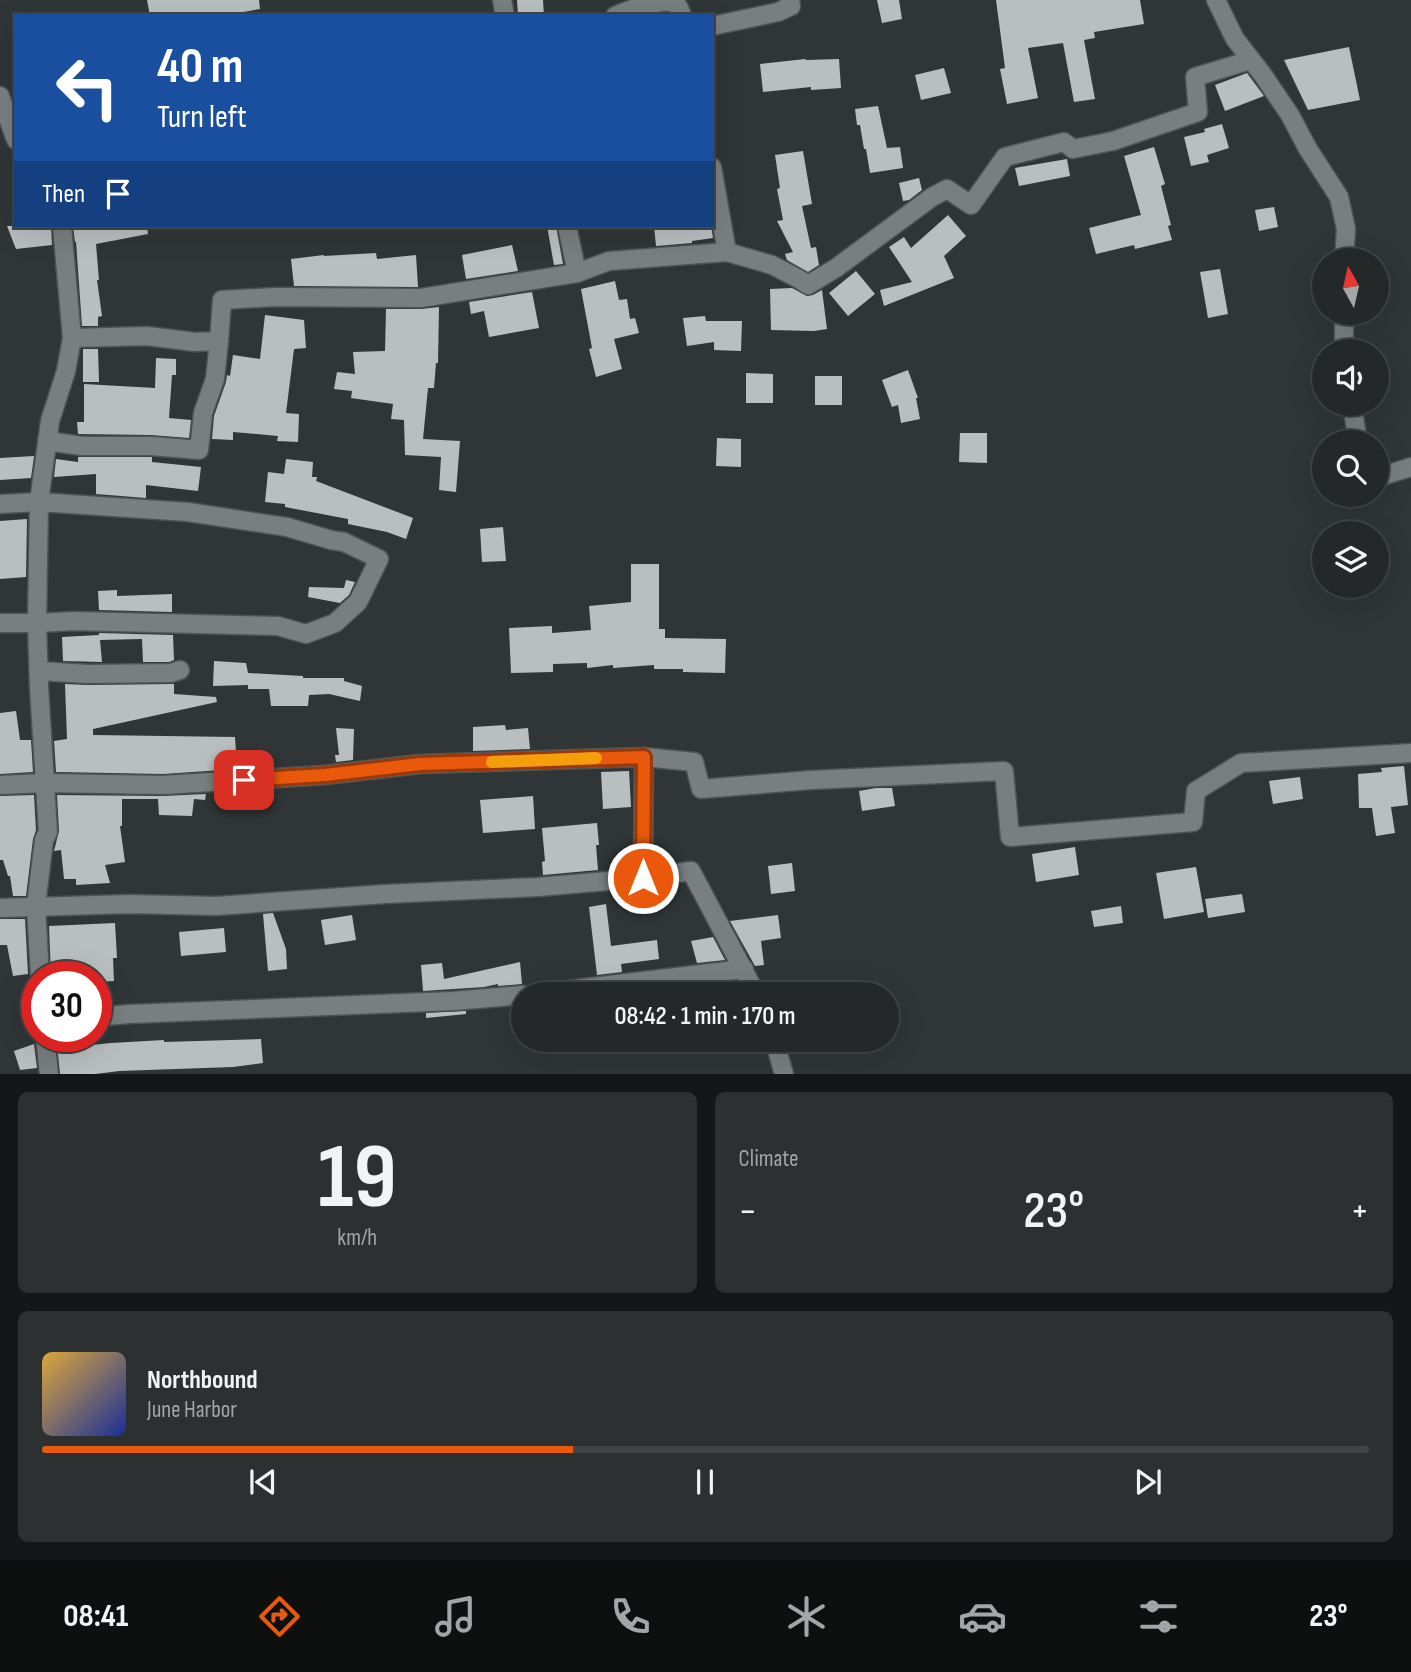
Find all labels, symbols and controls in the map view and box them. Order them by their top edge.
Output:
text: 40 m [157,38,243,97]
icon: left [42,42,133,133]
text: Turn left [157,98,247,137]
icon: arrive [99,175,137,213]
text: Then [42,179,85,210]
north arrow [1312,248,1390,326]
map controls [1312,248,1389,598]
button: sound [1312,339,1389,416]
button: search [1312,430,1389,507]
button: layers [1312,521,1389,598]
pin [214,750,274,810]
icon: arrive [225,761,263,799]
position arrow [606,841,680,915]
speed limit sign: 30 [21,961,112,1052]
text: 08:42 · 1 min · 170 m [615,1001,795,1032]
text: 19 [318,1124,397,1233]
text: Climate [739,1145,798,1173]
text: 23° [1023,1180,1084,1243]
text: − [739,1189,757,1234]
text: + [1350,1189,1369,1234]
text: km/h [337,1224,377,1252]
text: Northbound [147,1365,258,1396]
text: June Harbor [147,1396,237,1424]
icon: previous [244,1463,282,1501]
icon: pause [686,1463,724,1501]
icon: next [1129,1463,1167,1501]
icon: directions [255,1592,304,1641]
icon: music [431,1592,480,1641]
icon: phone [606,1592,655,1641]
icon: climate [782,1592,831,1641]
icon: car [958,1592,1007,1641]
icon: filters [1134,1592,1183,1641]
text: 08:41 [63,1597,128,1636]
text: 23° [1309,1597,1348,1636]

